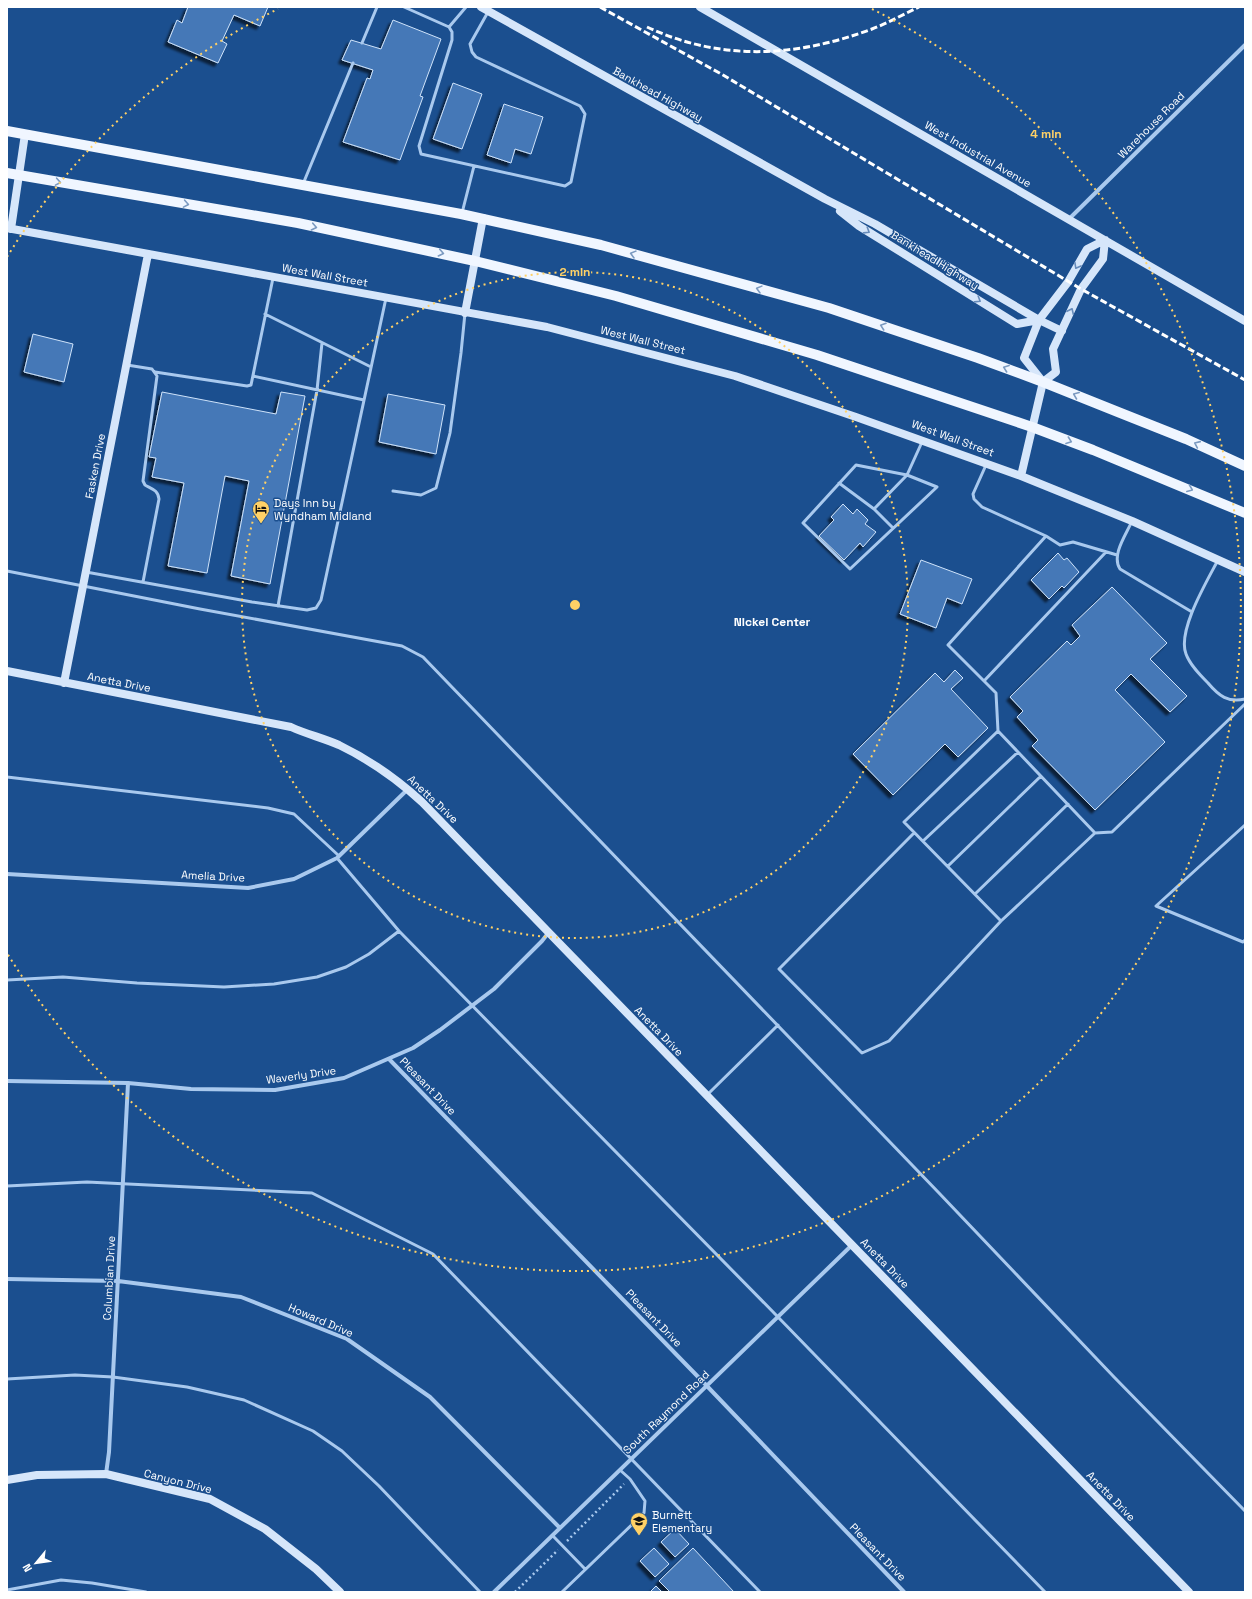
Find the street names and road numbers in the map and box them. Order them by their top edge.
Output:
street label: Bankhead Highway [610,63,706,125]
street label: Warehouse Road [1115,89,1187,161]
street label: West Industrial Avenue [922,118,1034,190]
street label: Bankhead Highway [889,227,981,293]
street label: West Wall Street [281,261,369,289]
street label: West Wall Street [599,323,687,357]
street label: West Wall Street [910,417,996,459]
street label: Fasken Drive [82,432,108,500]
street label: Anetta Drive [86,669,152,695]
street label: Anetta Drive [405,772,461,826]
street label: Amelia Drive [181,867,245,885]
street label: Anetta Drive [632,1003,686,1059]
street label: Pleasant Drive [397,1054,459,1118]
street label: Waverly Drive [265,1063,337,1087]
street label: Columbian Drive [100,1235,118,1321]
street label: Anetta Drive [858,1235,912,1291]
street label: Pleasant Drive [623,1286,685,1350]
street label: Howard Drive [286,1300,356,1340]
street label: South Raymond Road [620,1367,712,1457]
street label: Canyon Drive [143,1466,213,1496]
street label: Anetta Drive [1084,1468,1138,1524]
street label: Pleasant Drive [847,1520,909,1584]

